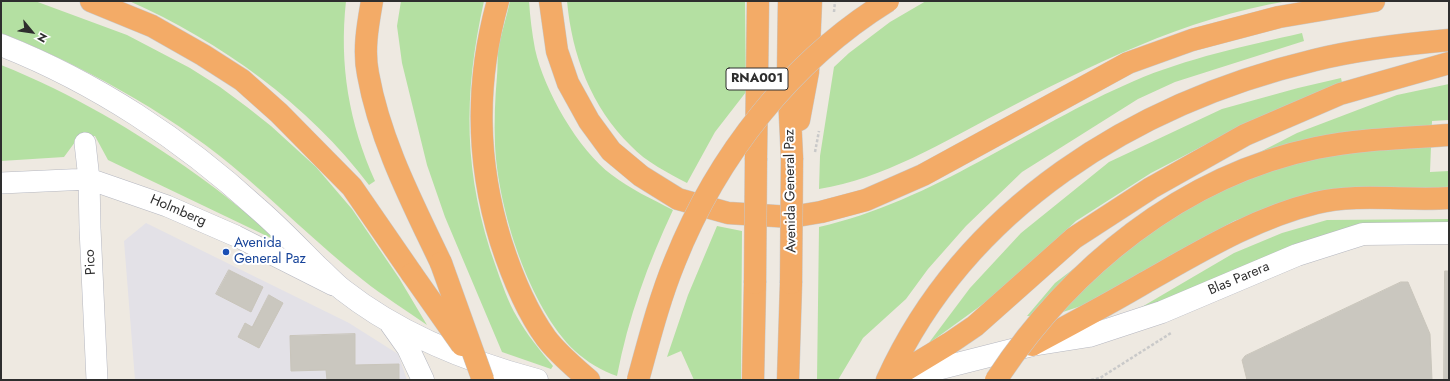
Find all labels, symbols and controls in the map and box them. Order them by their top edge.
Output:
north arrow [12,12,52,52]
text: N [33,30,52,46]
road number: RNA001 [726,68,788,90]
street label: Avenida General Paz [782,129,800,253]
street label: Holmberg [147,192,209,230]
place label: Avenida General Paz [234,236,306,268]
marker: Avenida General Paz [221,247,231,257]
street label: Pico [82,249,100,275]
street label: Blas Parera [1206,259,1272,299]

